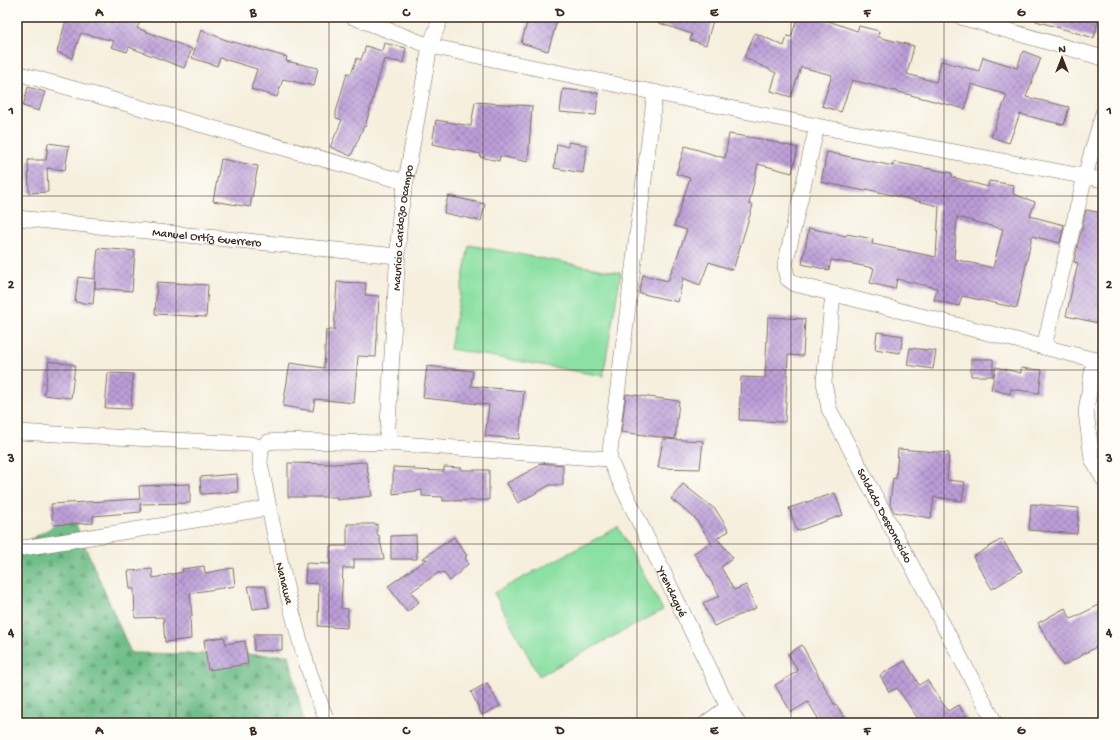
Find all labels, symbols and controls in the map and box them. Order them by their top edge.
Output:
text: A [94,6,104,21]
text: B [249,6,258,21]
text: C [401,6,411,21]
text: D [555,6,565,21]
text: E [710,6,719,21]
text: F [863,6,872,21]
text: G [1017,6,1026,21]
north arrow [1042,38,1082,78]
text: N [1058,44,1066,56]
text: 1 [7,104,14,119]
text: 1 [1105,104,1112,119]
street label: Mauricio Cardozo Ocampo [391,164,418,291]
street label: Manuel Ortíz Guerrero [152,227,262,251]
text: 2 [8,278,15,293]
text: 2 [1106,278,1113,293]
text: 3 [7,452,15,467]
text: 3 [1105,452,1113,467]
street label: Soldado Desconocido [853,466,914,566]
street label: Nanawa [271,561,295,606]
street label: Yrendagué [652,564,689,621]
text: 4 [7,626,15,641]
text: 4 [1105,626,1113,641]
text: A [94,724,104,739]
text: B [249,724,258,739]
text: C [401,724,411,739]
text: D [555,724,565,739]
text: E [710,724,719,739]
text: F [863,724,872,739]
text: G [1017,724,1026,739]

